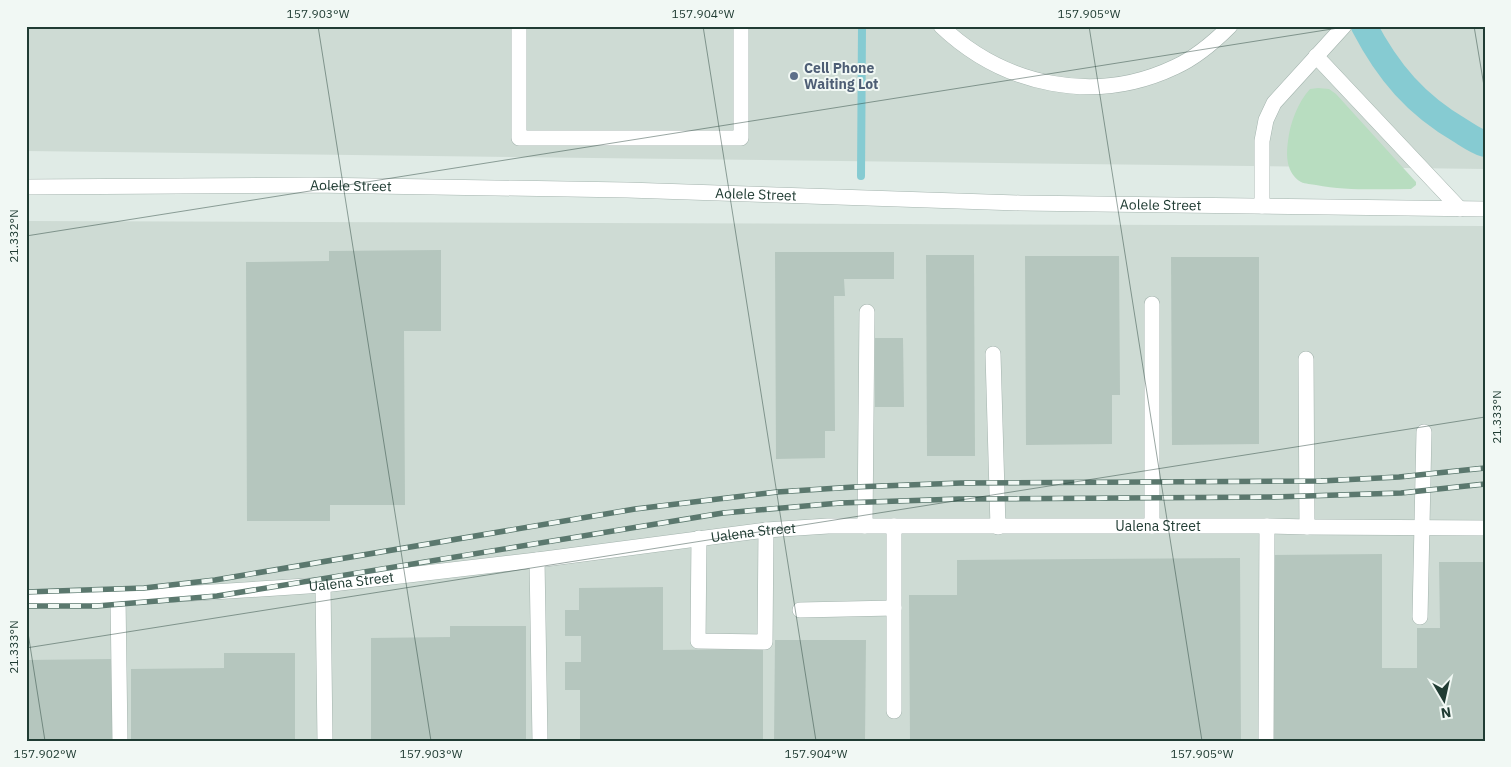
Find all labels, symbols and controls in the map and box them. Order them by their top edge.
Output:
text: 157.903°W [287,6,350,21]
text: 157.904°W [672,6,735,21]
text: 157.905°W [1058,6,1121,21]
place label: Cell Phone Waiting Lot [804,59,878,93]
marker: Cell Phone Waiting Lot [788,70,800,82]
street label: Aolele Street [310,176,392,195]
street label: Aolele Street [715,184,797,205]
street label: Aolele Street [1120,195,1202,214]
text: 21.332°N [6,209,21,263]
text: 21.333°N [1489,390,1504,444]
street label: Ualena Street [1115,517,1201,535]
street label: Ualena Street [710,519,797,546]
street label: Ualena Street [308,568,395,595]
text: 21.333°N [6,620,21,674]
north arrow [1418,674,1468,724]
text: N [1440,703,1452,723]
text: 157.902°W [14,746,77,761]
text: 157.903°W [400,746,463,761]
text: 157.904°W [785,746,848,761]
text: 157.905°W [1171,746,1234,761]

